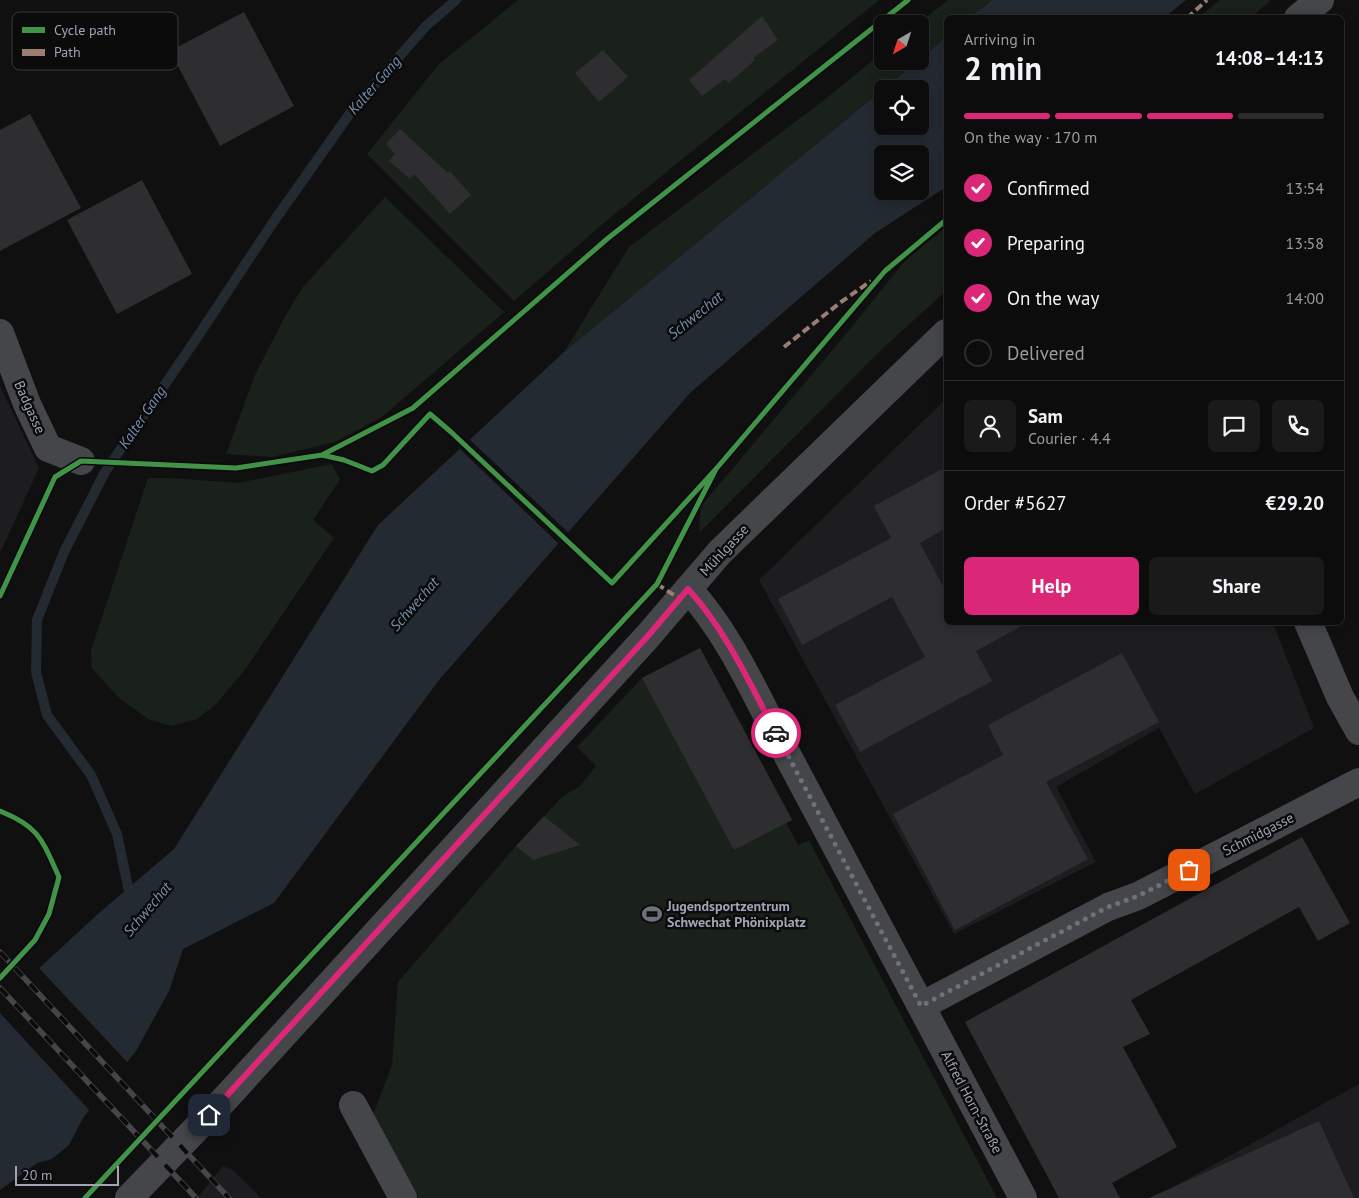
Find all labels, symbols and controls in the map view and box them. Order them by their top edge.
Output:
legend [12,12,178,70]
north arrow [874,15,929,70]
map controls [874,15,929,200]
text: Cycle path [54,21,116,39]
text: Arriving in [964,29,1035,49]
text: Path [54,43,81,61]
text: 14:08–14:13 [1215,46,1324,70]
text: 2 min [964,47,1042,89]
water label: Kalter Gang [343,51,405,118]
button: locate [874,80,929,135]
text: On the way · 170 m [964,127,1097,147]
button: layers [874,145,929,200]
icon: check [964,174,992,202]
text: Confirmed [1007,176,1090,200]
text: 13:54 [1286,178,1324,198]
icon: check [964,229,992,257]
text: Preparing [1007,231,1085,255]
text: 13:58 [1286,233,1324,253]
icon: check [964,284,992,312]
water label: Schwechat [664,286,727,343]
text: On the way [1007,286,1099,310]
text: 14:00 [1286,288,1324,308]
text: Delivered [1007,341,1085,365]
street label: Badgasse [10,378,50,436]
water label: Kalter Gang [114,382,170,452]
button: person [964,400,1016,452]
button: chat [1208,400,1260,452]
button: phone [1272,400,1324,452]
text: Sam [1028,404,1063,428]
text: Courier · 4.4 [1028,428,1111,448]
text: Order #5627 [964,491,1067,515]
text: €29.20 [1265,491,1324,515]
street label: Mühlgasse [696,521,752,579]
button: Help [964,557,1139,615]
button: Share [1149,557,1324,615]
water label: Schwechat [385,572,443,635]
courier [751,708,801,758]
icon: car [762,719,790,747]
street label: Schmidgasse [1219,808,1297,860]
pin [1168,849,1210,891]
icon: bag [1175,856,1203,884]
water label: Schwechat [119,877,176,940]
place label: Jugendsportzentrum Schwechat Phönixplatz [666,897,806,931]
sports icon: Jugendsportzentrum Schwechat Phönixplatz [641,903,663,925]
street label: Alfred Horn-Straße [937,1048,1007,1156]
pin [188,1094,230,1136]
icon: home [195,1101,223,1129]
scale bar [15,1163,119,1186]
text: 20 m [22,1166,52,1184]

